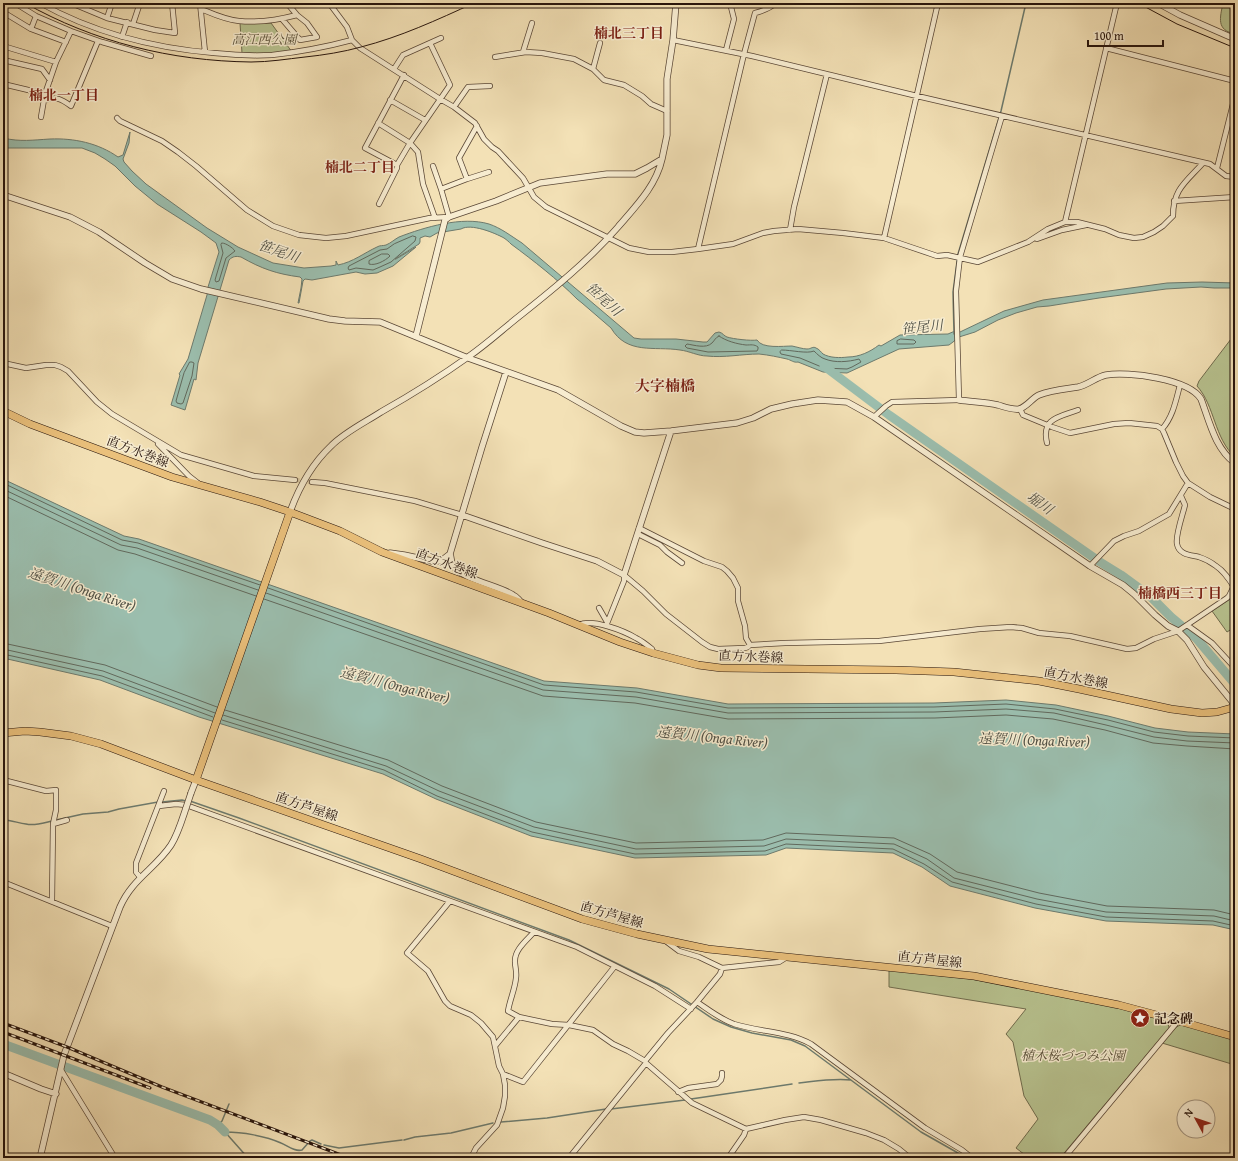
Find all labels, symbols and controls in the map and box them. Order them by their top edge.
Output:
scale bar [1088,22,1163,48]
district label: 楠北三丁目 [594,23,664,43]
text: 100 m [1094,27,1124,44]
park label: 高江西公園 [231,30,298,49]
district label: 楠北一丁目 [29,85,99,105]
district label: 楠北二丁目 [325,157,395,177]
water label: 笹尾川 [256,235,304,268]
water label: 笹尾川 [582,278,628,322]
water label: 笹尾川 [900,315,946,339]
district label: 大字楠橋 [635,375,695,396]
street label: 直方水巻線 [104,431,172,472]
water label: 堀川 [1023,487,1059,520]
street label: 直方水巻線 [413,543,481,584]
water label: 遠賀川 (Onga River) [26,562,138,616]
district label: 楠橋西三丁目 [1138,583,1222,603]
street label: 直方水巻線 [718,646,784,667]
water label: 遠賀川 (Onga River) [338,662,452,708]
street label: 直方水巻線 [1042,662,1110,693]
water label: 遠賀川 (Onga River) [655,721,769,753]
water label: 遠賀川 (Onga River) [978,728,1090,752]
street label: 直方芦屋線 [273,787,341,826]
street label: 直方芦屋線 [578,896,646,933]
street label: 直方芦屋線 [897,947,963,972]
place icon: 記念碑 [1129,1007,1151,1029]
place label: 記念碑 [1154,1009,1193,1028]
park label: 植木桜づつみ公園 [1021,1046,1127,1065]
north arrow [1176,1099,1216,1139]
text: N [1180,1104,1197,1121]

